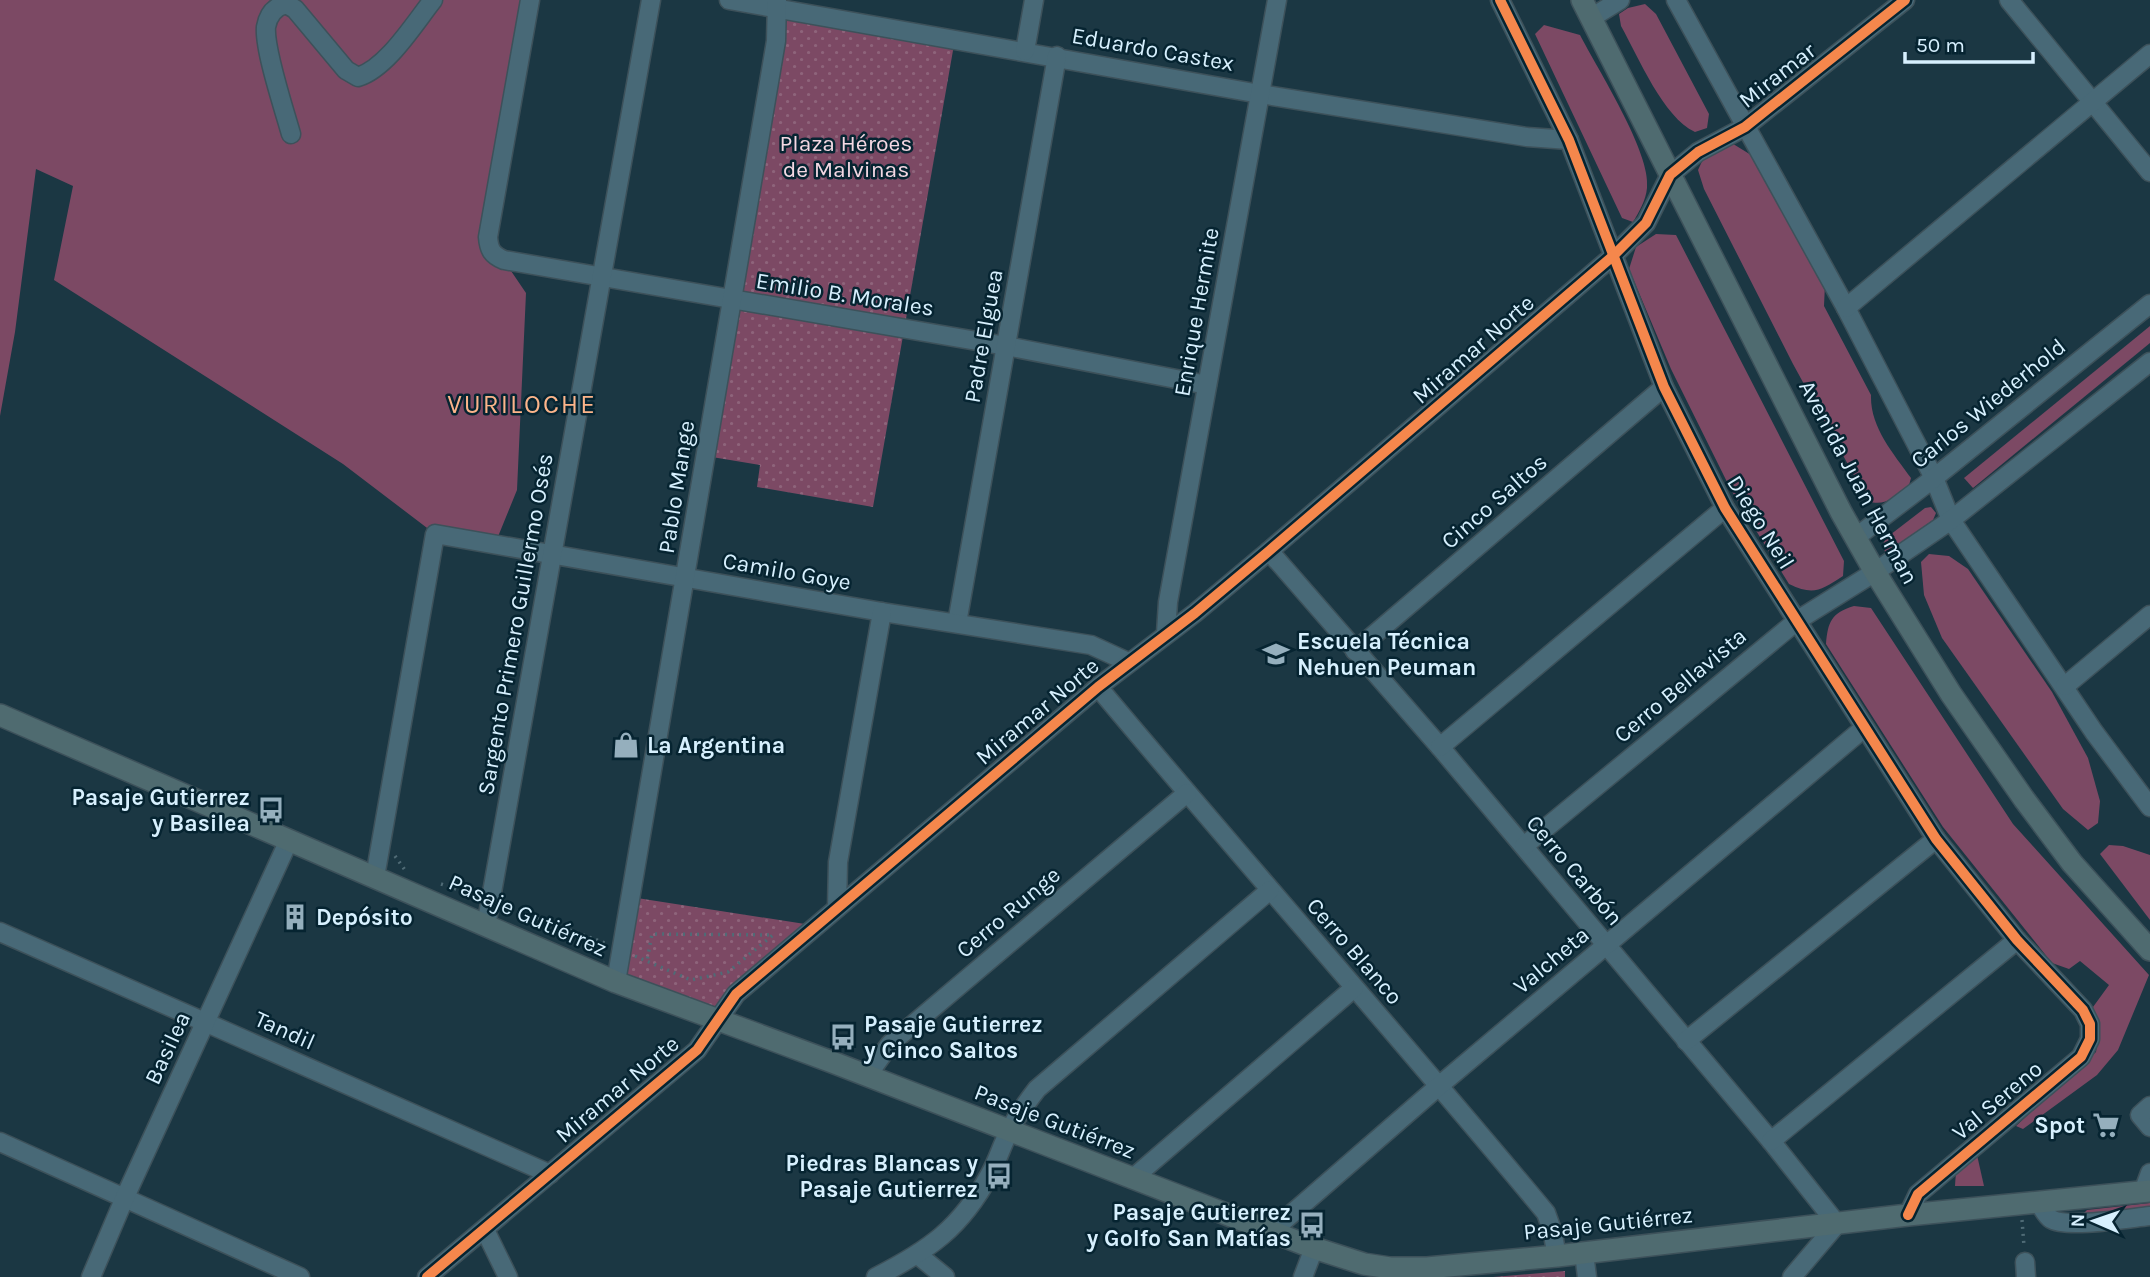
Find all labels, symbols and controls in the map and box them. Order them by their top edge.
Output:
scale bar [1905,21,2033,65]
street label: Eduardo Castex [1070,22,1236,77]
text: 50 m [1916,33,1965,57]
street label: Miramar [1734,37,1822,114]
park label: Plaza Héroes de Malvinas [780,130,912,183]
street label: Enrique Hermite [1168,226,1225,399]
street label: Emilio B. Morales [754,267,936,322]
street label: Padre Elguea [958,267,1009,405]
street label: Miramar Norte [1407,289,1540,410]
street label: Carlos Wiederhold [1906,333,2071,474]
street label: Avenida Juan Herman [1793,376,1924,589]
district label: VURILOCHE [447,389,597,420]
street label: Pablo Mange [653,419,700,556]
street label: Cinco Saltos [1436,448,1553,555]
street label: Sargento Primero Guillermo Osés [472,451,559,797]
street label: Diego Neil [1721,470,1800,574]
street label: Camilo Goye [721,547,853,596]
street label: Cerro Bellavista [1609,622,1752,748]
place label: Escuela Técnica Nehuen Peuman [1297,628,1476,681]
school or university icon: Escuela Técnica Nehuen Peuman [1261,639,1291,669]
street label: Miramar Norte [970,652,1104,771]
shop icon: La Argentina [611,730,641,760]
place label: La Argentina [647,732,785,759]
place label: Pasaje Gutierrez y Basilea [71,784,250,837]
bus stop icon: Pasaje Gutierrez y Basilea [256,795,286,825]
street label: Cerro Carbón [1521,810,1629,931]
street label: Cerro Runge [951,861,1066,964]
street label: Pasaje Gutiérrez [445,869,611,962]
street label: Cerro Blanco [1301,893,1408,1010]
building icon: Depósito [280,902,310,932]
place label: Depósito [316,904,413,931]
street label: Valcheta [1508,921,1595,1000]
street label: Tandil [251,1005,319,1056]
street label: Basilea [139,1008,196,1089]
place label: Pasaje Gutierrez y Cinco Saltos [864,1011,1043,1064]
bus stop icon: Pasaje Gutierrez y Cinco Saltos [828,1022,858,1052]
street label: Miramar Norte [550,1030,684,1149]
street label: Val Sereno [1947,1055,2048,1146]
street label: Pasaje Gutiérrez [971,1078,1139,1165]
supermarket icon: Spot [2091,1110,2121,1140]
place label: Spot [2034,1112,2085,1139]
place label: Piedras Blancas y Pasaje Gutierrez [786,1150,978,1203]
bus stop icon: Piedras Blancas y Pasaje Gutierrez [984,1161,1014,1191]
north arrow [2059,1186,2129,1256]
place label: Pasaje Gutierrez y Golfo San Matías [1087,1199,1291,1252]
street label: Pasaje Gutiérrez [1522,1201,1694,1246]
bus stop icon: Pasaje Gutierrez y Golfo San Matías [1297,1210,1327,1240]
text: N [2067,1213,2089,1228]

